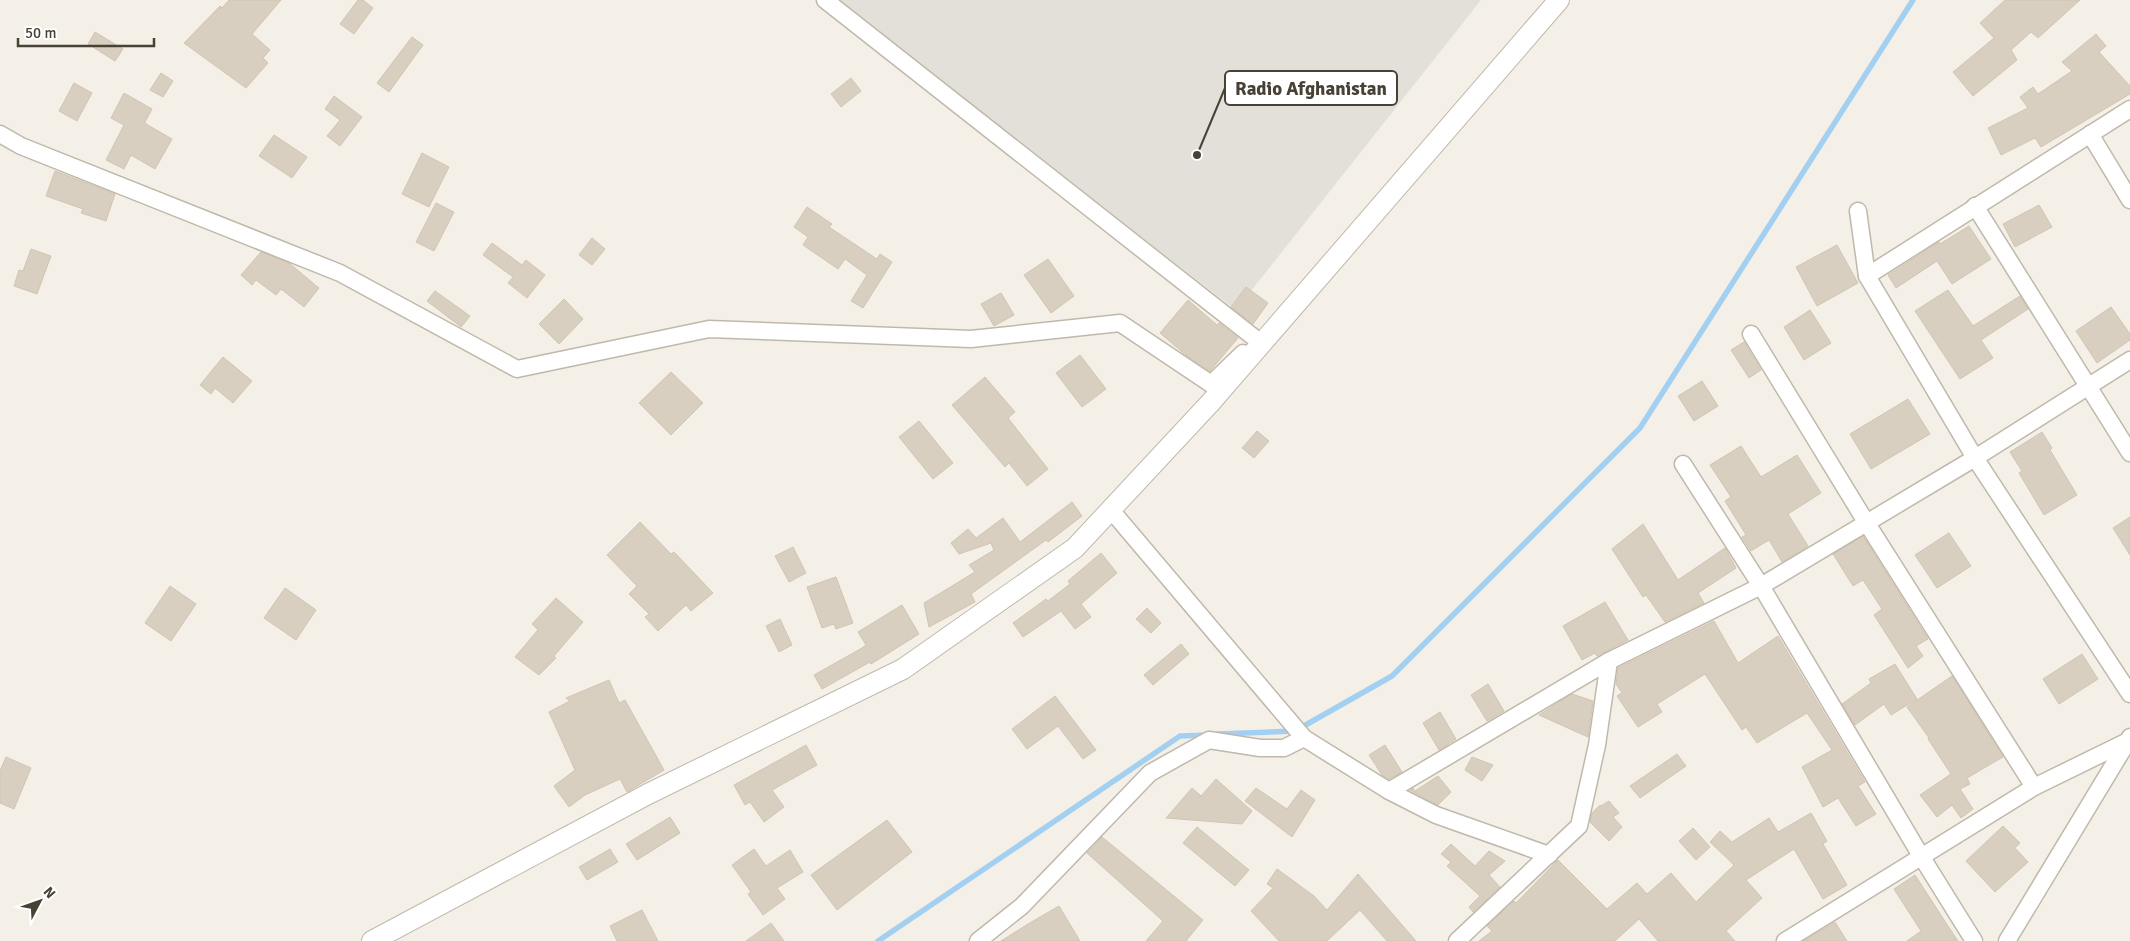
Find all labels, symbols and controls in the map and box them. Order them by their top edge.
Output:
scale bar [18,15,154,47]
text: 50 m [25,24,56,42]
callout: Radio Afghanistan [1225,71,1397,105]
text: Radio Afghanistan [1235,77,1387,101]
north arrow [15,876,65,926]
text: N [40,884,59,902]

